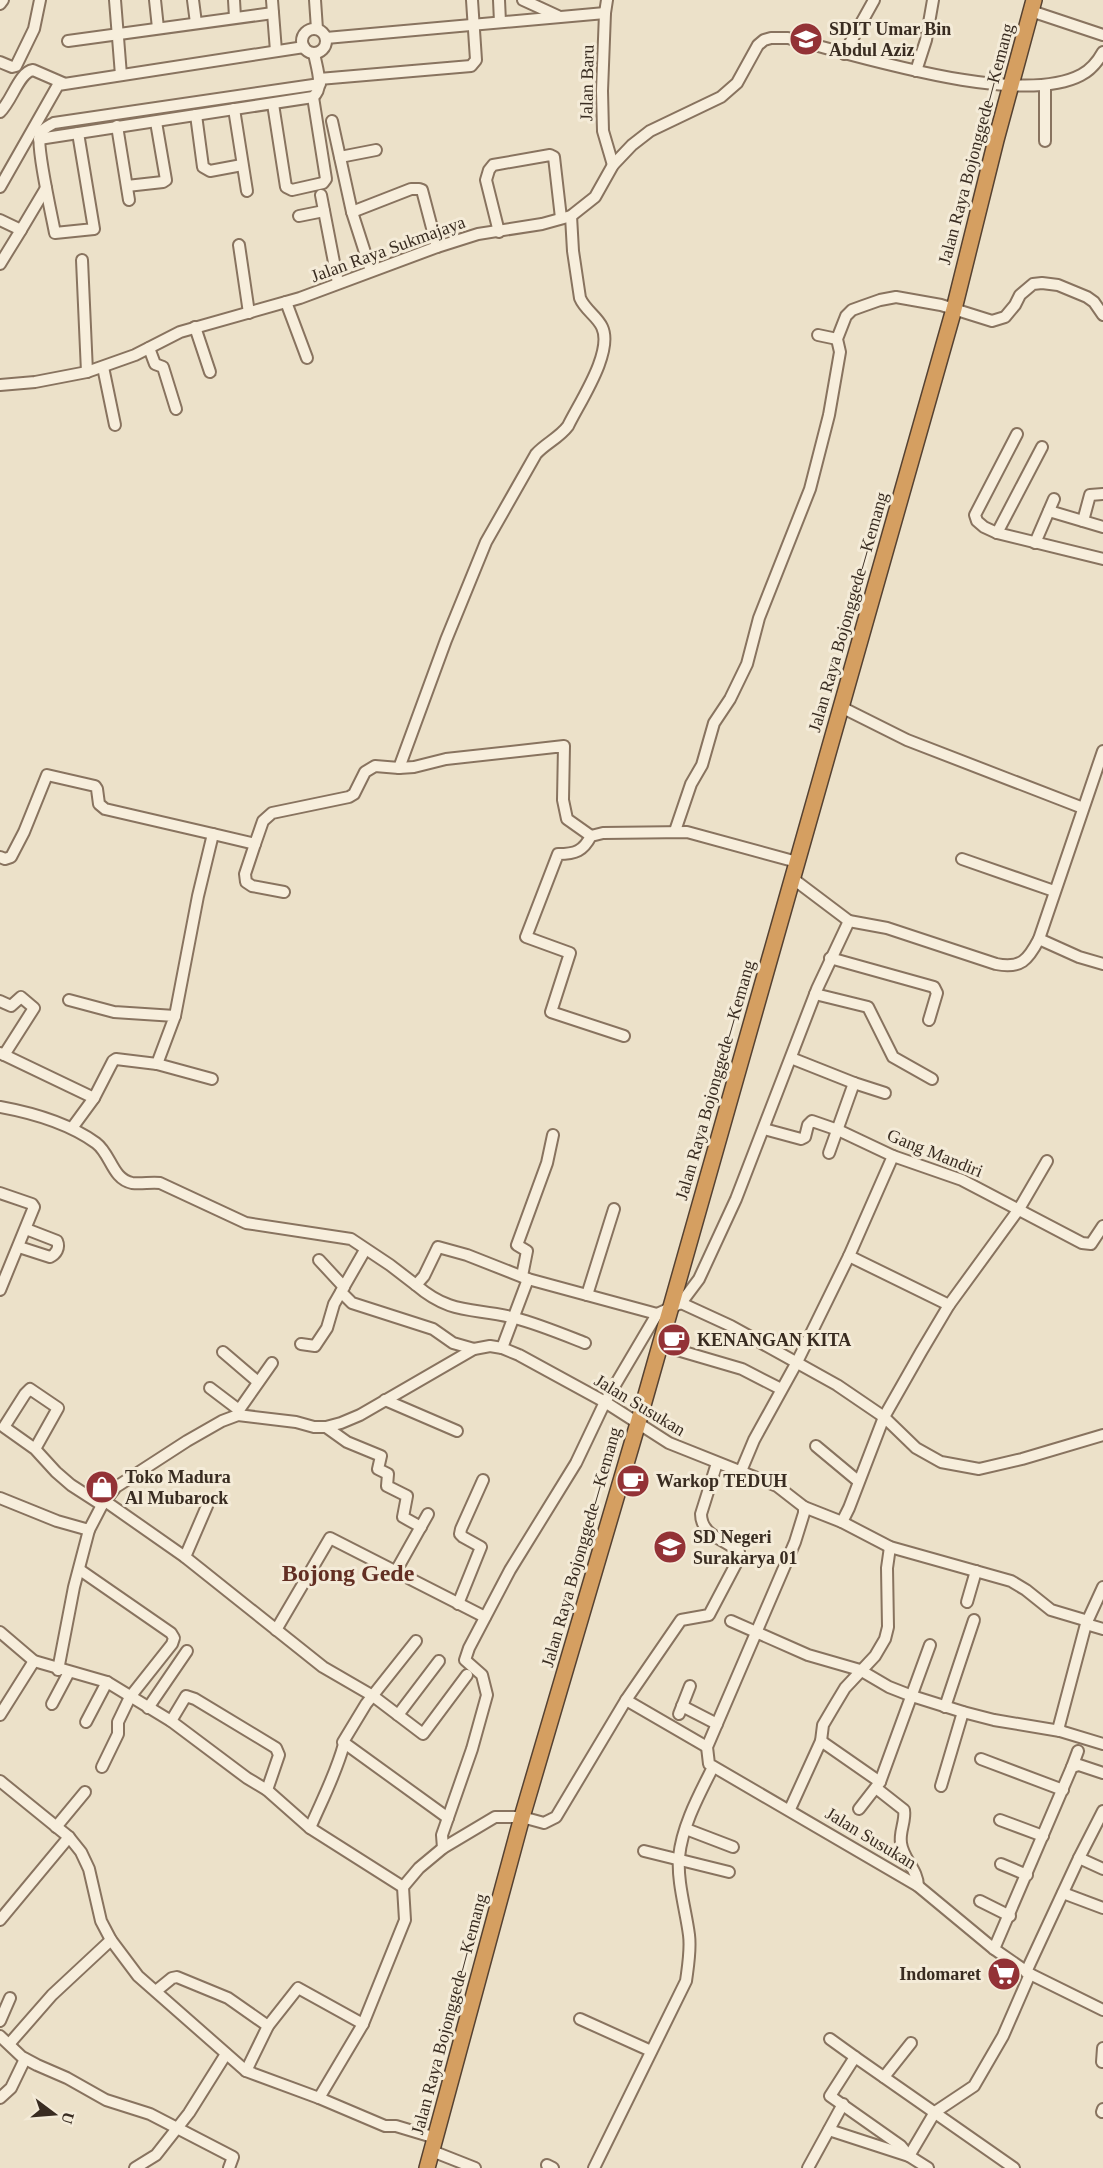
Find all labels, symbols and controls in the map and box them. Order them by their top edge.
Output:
place label: SDIT Umar Bin Abdul Aziz [829,19,951,60]
school or university icon: SDIT Umar Bin Abdul Aziz [788,21,824,57]
street label: Jalan Raya Bojonggede—Kemang [934,21,1018,267]
street label: Jalan Baru [576,45,598,121]
street label: Jalan Raya Sukmajaya [308,212,468,286]
street label: Jalan Raya Bojonggede—Kemang [804,490,892,734]
street label: Jalan Raya Bojonggede—Kemang [671,958,759,1202]
street label: Gang Mandiri [884,1125,986,1181]
cafe icon: KENANGAN KITA [656,1322,692,1358]
place label: KENANGAN KITA [697,1330,851,1350]
street label: Jalan Susukan [591,1370,689,1440]
street label: Jalan Raya Bojonggede—Kemang [537,1425,625,1669]
cafe icon: Warkop TEDUH [615,1463,651,1499]
place label: Toko Madura Al Mubarock [125,1467,231,1508]
shop icon: Toko Madura Al Mubarock [84,1469,120,1505]
place label: Warkop TEDUH [656,1471,787,1491]
place label: SD Negeri Surakarya 01 [693,1527,798,1568]
school or university icon: SD Negeri Surakarya 01 [652,1529,688,1565]
district label: Bojong Gede [282,1560,415,1586]
street label: Jalan Susukan [822,1803,920,1873]
street label: Jalan Raya Bojonggede—Kemang [407,1891,491,2137]
supermarket icon: Indomaret [986,1956,1022,1992]
place label: Indomaret [899,1964,981,1984]
north arrow [24,2084,84,2144]
text: U [58,2110,78,2126]

